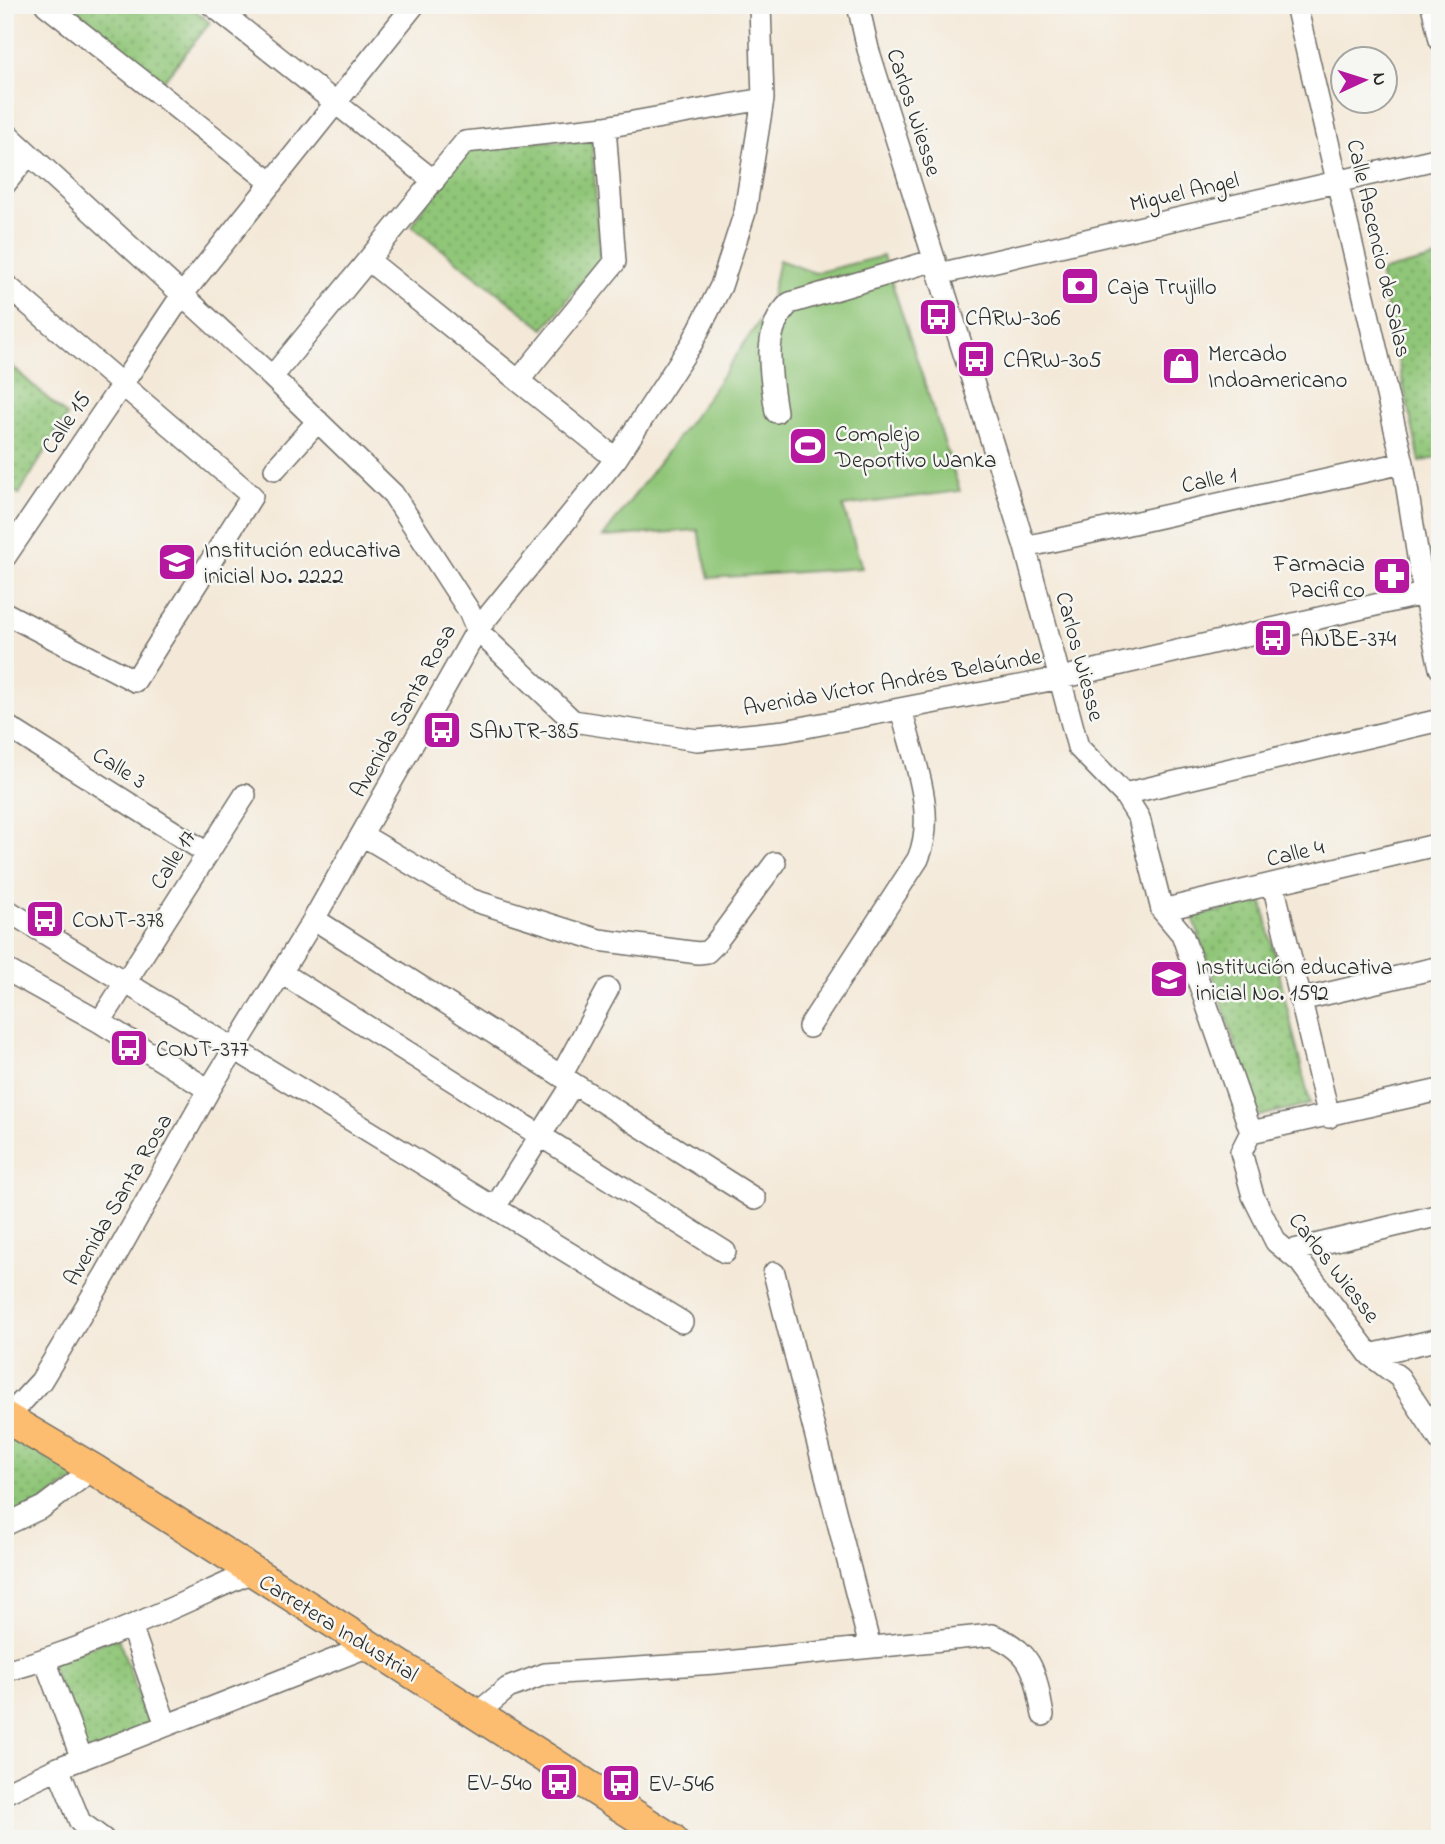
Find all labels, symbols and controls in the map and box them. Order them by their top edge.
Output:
street label: Carlos Wiesse [876,45,949,182]
north arrow [1330,46,1400,116]
text: N [1365,72,1392,87]
street label: Calle Ascencio de Salas [1336,136,1419,361]
street label: Miguel Angel [1127,165,1243,223]
bank icon: Caja Trujillo [1059,265,1101,307]
place label: Caja Trujillo [1107,272,1217,305]
bus stop icon: CARW-306 [917,296,959,338]
place label: CARW-306 [965,303,1061,336]
bus stop icon: CARW-305 [955,338,997,380]
place label: Mercado Indoamericano [1208,339,1347,398]
place label: CARW-305 [1003,345,1102,378]
shop icon: Mercado Indoamericano [1160,345,1202,387]
street label: Calle 15 [34,385,100,461]
place label: Complejo Deportivo Wanka [834,419,996,478]
sports icon: Complejo Deportivo Wanka [787,425,829,467]
street label: Calle 1 [1179,459,1240,503]
place label: Institución educativa inicial No. 2222 [204,535,401,594]
school or university icon: Institución educativa inicial No. 2222 [156,541,198,583]
place label: Farmacia Pacifico [1273,549,1365,608]
pharmacy icon: Farmacia Pacifico [1371,555,1413,597]
street label: Carlos Wiesse [1045,588,1112,726]
bus stop icon: ANBE-374 [1252,617,1294,659]
street label: Avenida Santa Rosa [343,618,466,804]
place label: ANBE-374 [1300,624,1397,657]
street label: Avenida Víctor Andrés Belaúnde [741,641,1045,726]
bus stop icon: SANTR-385 [421,709,463,751]
place label: SANTR-385 [469,716,579,749]
street label: Calle 3 [85,740,152,799]
street label: Calle 17 [143,823,206,897]
street label: Calle 4 [1263,832,1328,877]
bus stop icon: CONT-378 [24,898,66,940]
place label: CONT-378 [72,905,164,938]
place label: Institución educativa inicial No. 1592 [1196,952,1393,1011]
school or university icon: Institución educativa inicial No. 1592 [1148,958,1190,1000]
bus stop icon: CONT-377 [108,1027,150,1069]
place label: CONT-377 [156,1034,249,1067]
street label: Avenida Santa Rosa [56,1108,182,1292]
street label: Carlos Wiesse [1279,1206,1387,1331]
street label: Carretera Industrial [251,1567,424,1692]
bus stop icon: EV-540 [538,1761,580,1803]
bus stop icon: EV-546 [600,1762,642,1804]
place label: EV-540 [466,1768,532,1801]
place label: EV-546 [648,1769,714,1802]

